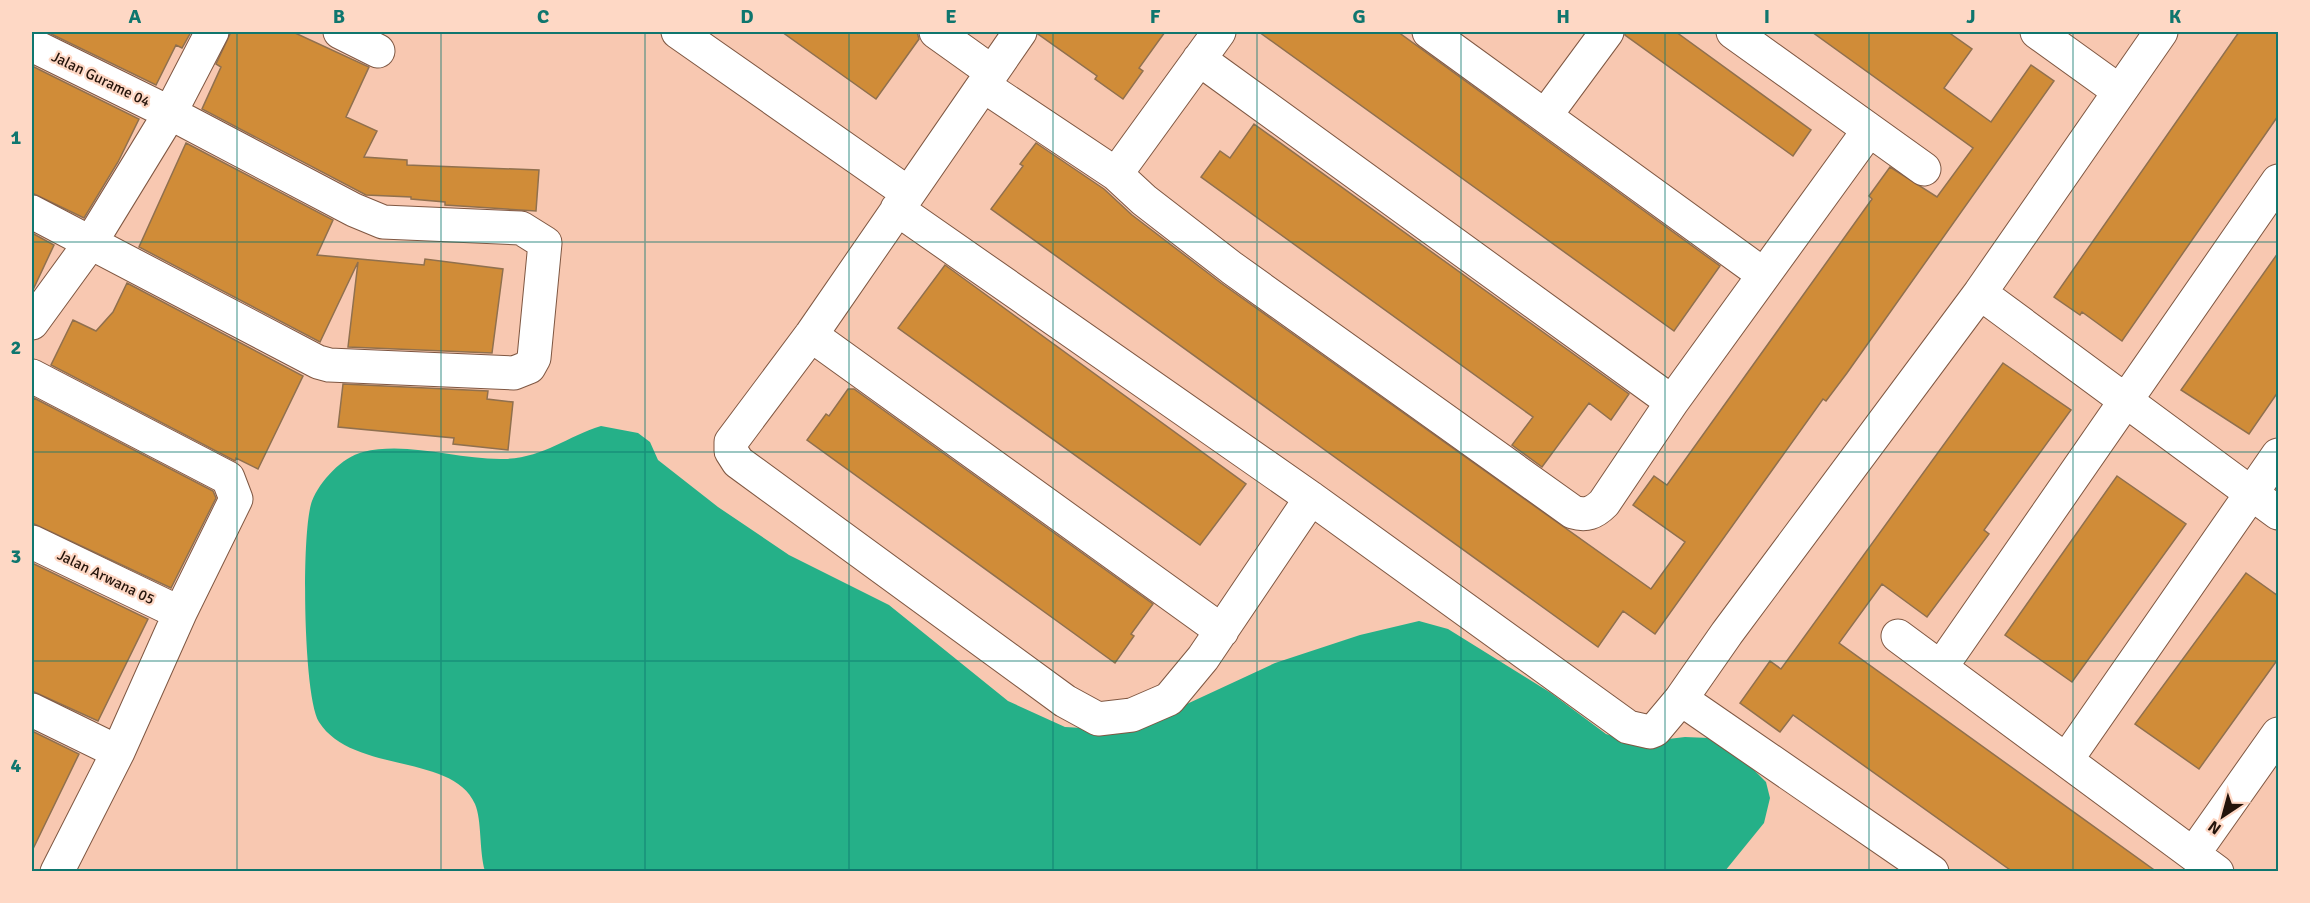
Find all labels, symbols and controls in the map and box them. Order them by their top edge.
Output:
text: A [129,4,142,29]
text: B [333,4,345,29]
text: C [537,4,549,29]
text: D [740,4,754,29]
text: E [945,4,957,29]
text: F [1150,4,1161,29]
text: G [1352,4,1366,29]
text: H [1556,4,1570,29]
text: I [1764,4,1770,29]
text: J [1966,4,1976,29]
text: K [2169,4,2182,29]
street label: Jalan Gurame 04 [49,47,153,111]
text: 1 [11,125,22,150]
text: 2 [11,335,21,360]
text: 3 [11,544,21,569]
street label: Jalan Arwana 05 [54,546,158,608]
text: 4 [11,753,22,778]
north arrow [2193,786,2253,846]
text: N [2204,816,2225,839]

